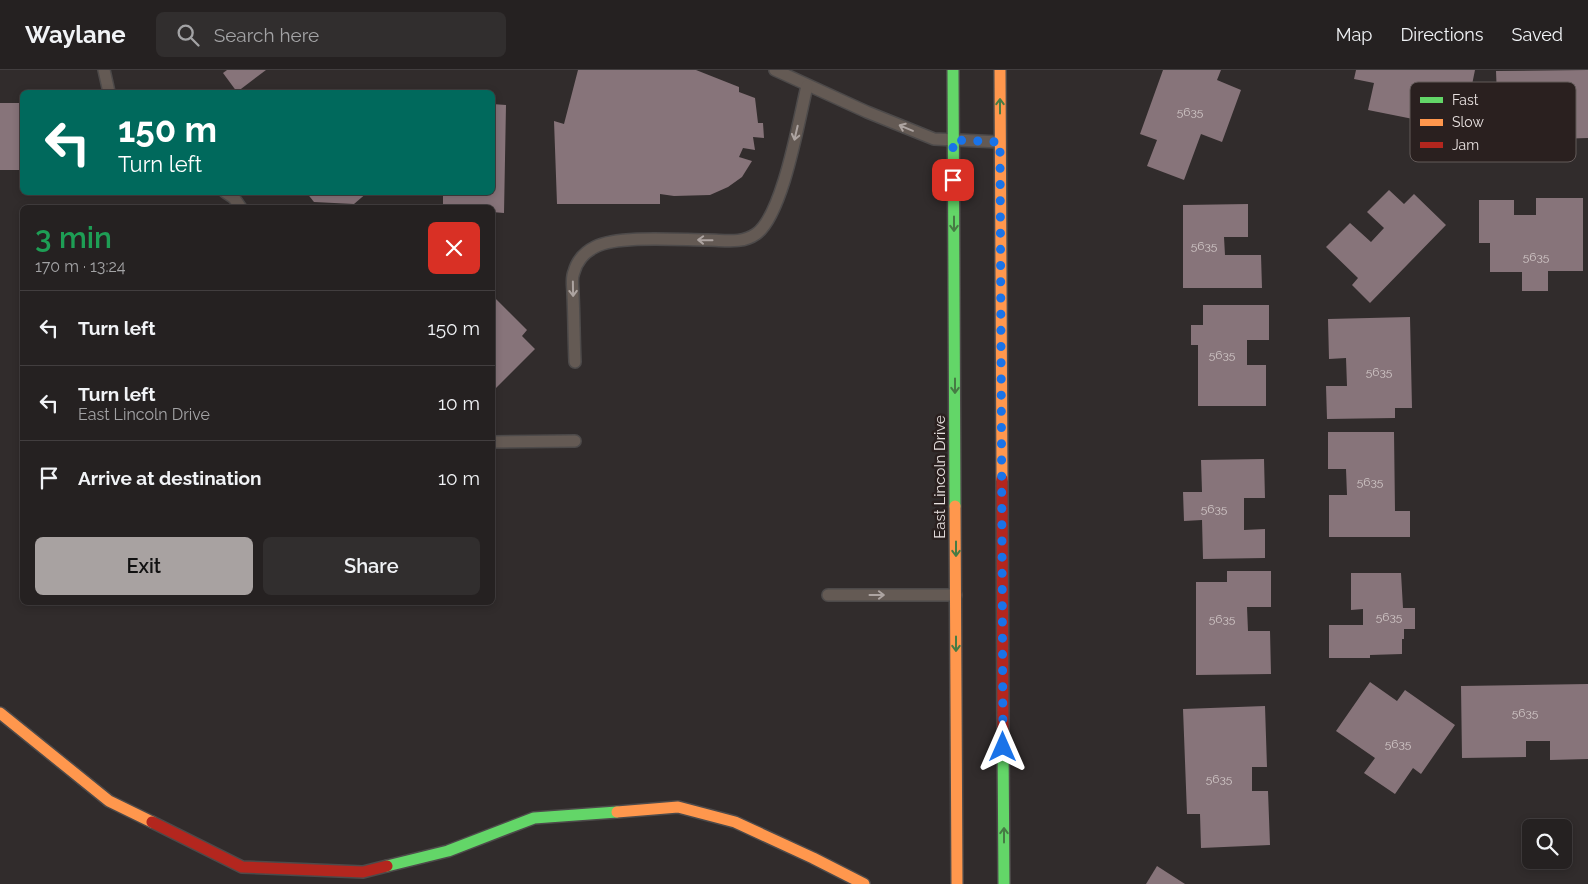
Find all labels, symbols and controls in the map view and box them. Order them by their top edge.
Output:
search box [156,12,506,57]
text: Waylane [25,20,126,49]
icon: search [174,21,202,49]
text: Search here [214,24,319,46]
text: Map [1336,24,1372,45]
text: Directions [1400,24,1484,45]
text: Saved [1512,24,1563,45]
legend [1410,82,1576,162]
text: Fast [1452,92,1479,108]
one-way arrow [995,98,1005,114]
house number: 5635 [1177,105,1204,119]
text: 150 m [118,109,217,150]
icon: left [35,110,100,175]
text: Slow [1452,114,1484,130]
one-way arrow [899,123,914,133]
one-way arrow [791,125,800,141]
text: Jam [1452,137,1479,153]
text: Turn left [118,151,202,177]
pin [932,159,974,201]
icon: arrive [939,166,967,194]
one-way arrow [949,216,959,232]
text: 3 min [35,220,112,255]
button: close [428,222,480,274]
one-way arrow [697,235,714,245]
house number: 5635 [1191,239,1218,253]
house number: 5635 [1523,250,1550,264]
text: 170 m · 13:24 [35,257,126,276]
one-way arrow [568,281,578,297]
icon: left [35,314,63,342]
text: Turn left [78,317,155,339]
text: 150 m [428,317,480,339]
house number: 5635 [1209,348,1236,362]
house number: 5635 [1366,365,1393,379]
one-way arrow [950,378,960,394]
text: Turn left [78,383,155,405]
icon: left [35,389,63,417]
text: 10 m [438,392,480,414]
text: East Lincoln Drive [78,405,210,424]
street label: East Lincoln Drive [931,415,949,539]
icon: arrive [35,464,63,492]
text: Arrive at destination [78,467,262,489]
text: 10 m [438,467,480,489]
house number: 5635 [1357,475,1384,489]
house number: 5635 [1201,502,1228,516]
button: Exit [35,537,253,595]
button: Share [263,537,480,595]
one-way arrow [951,540,961,557]
one-way arrow [868,590,885,600]
house number: 5635 [1376,610,1403,624]
house number: 5635 [1209,612,1236,626]
one-way arrow [951,635,961,651]
house number: 5635 [1512,706,1539,720]
position arrow [976,720,1028,772]
house number: 5635 [1385,737,1412,751]
house number: 5635 [1206,772,1233,786]
map controls [1522,819,1572,869]
button: search [1522,819,1572,869]
one-way arrow [999,828,1009,844]

